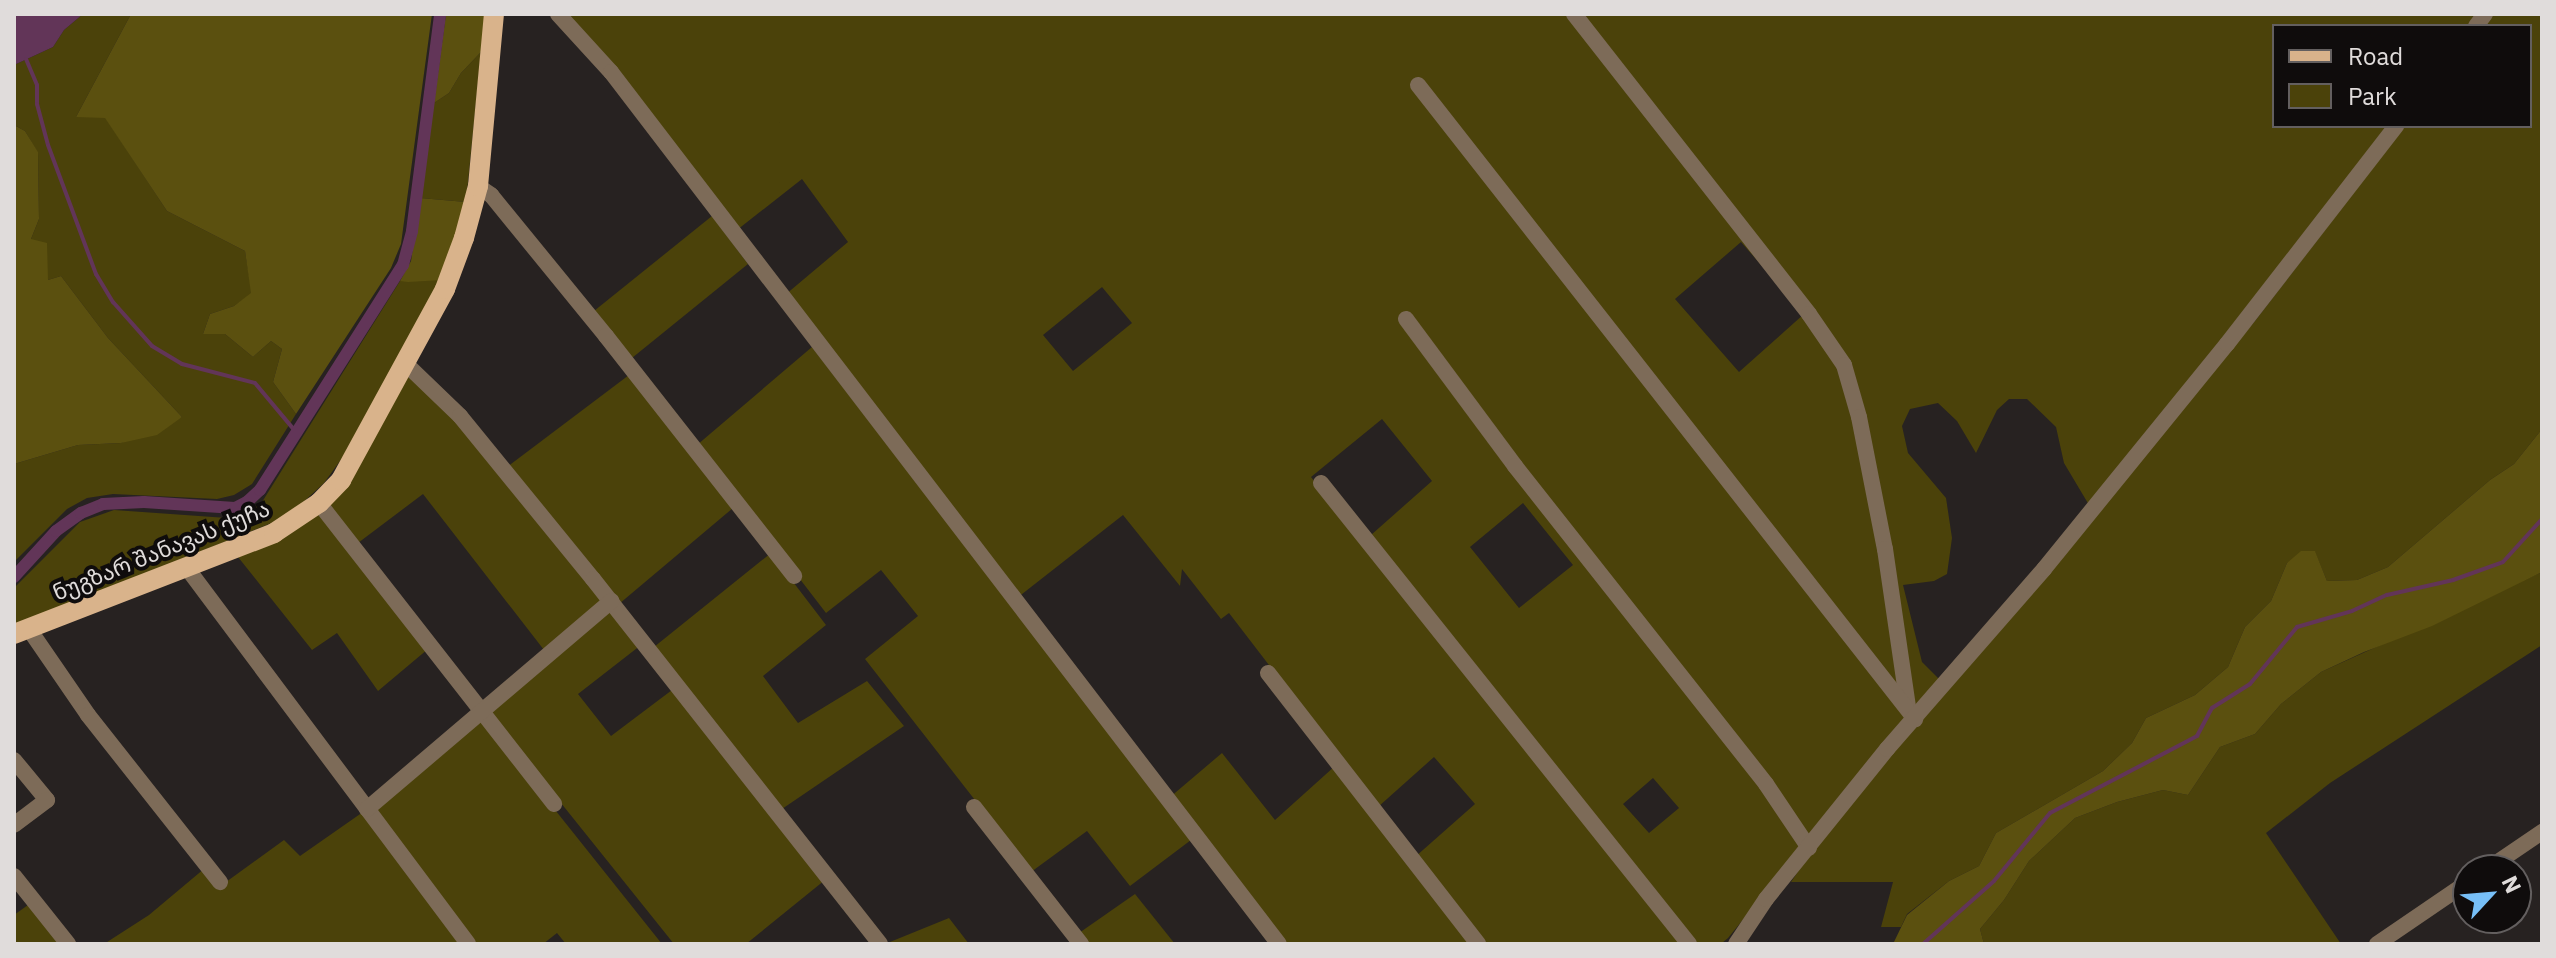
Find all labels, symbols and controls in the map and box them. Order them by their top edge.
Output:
legend [2272,24,2532,128]
text: Road [2348,40,2403,72]
text: Park [2348,80,2397,112]
street label: ნუგზარ შანავას ქუჩა [49,494,273,606]
north arrow [2452,854,2532,934]
text: N [2496,871,2529,898]

